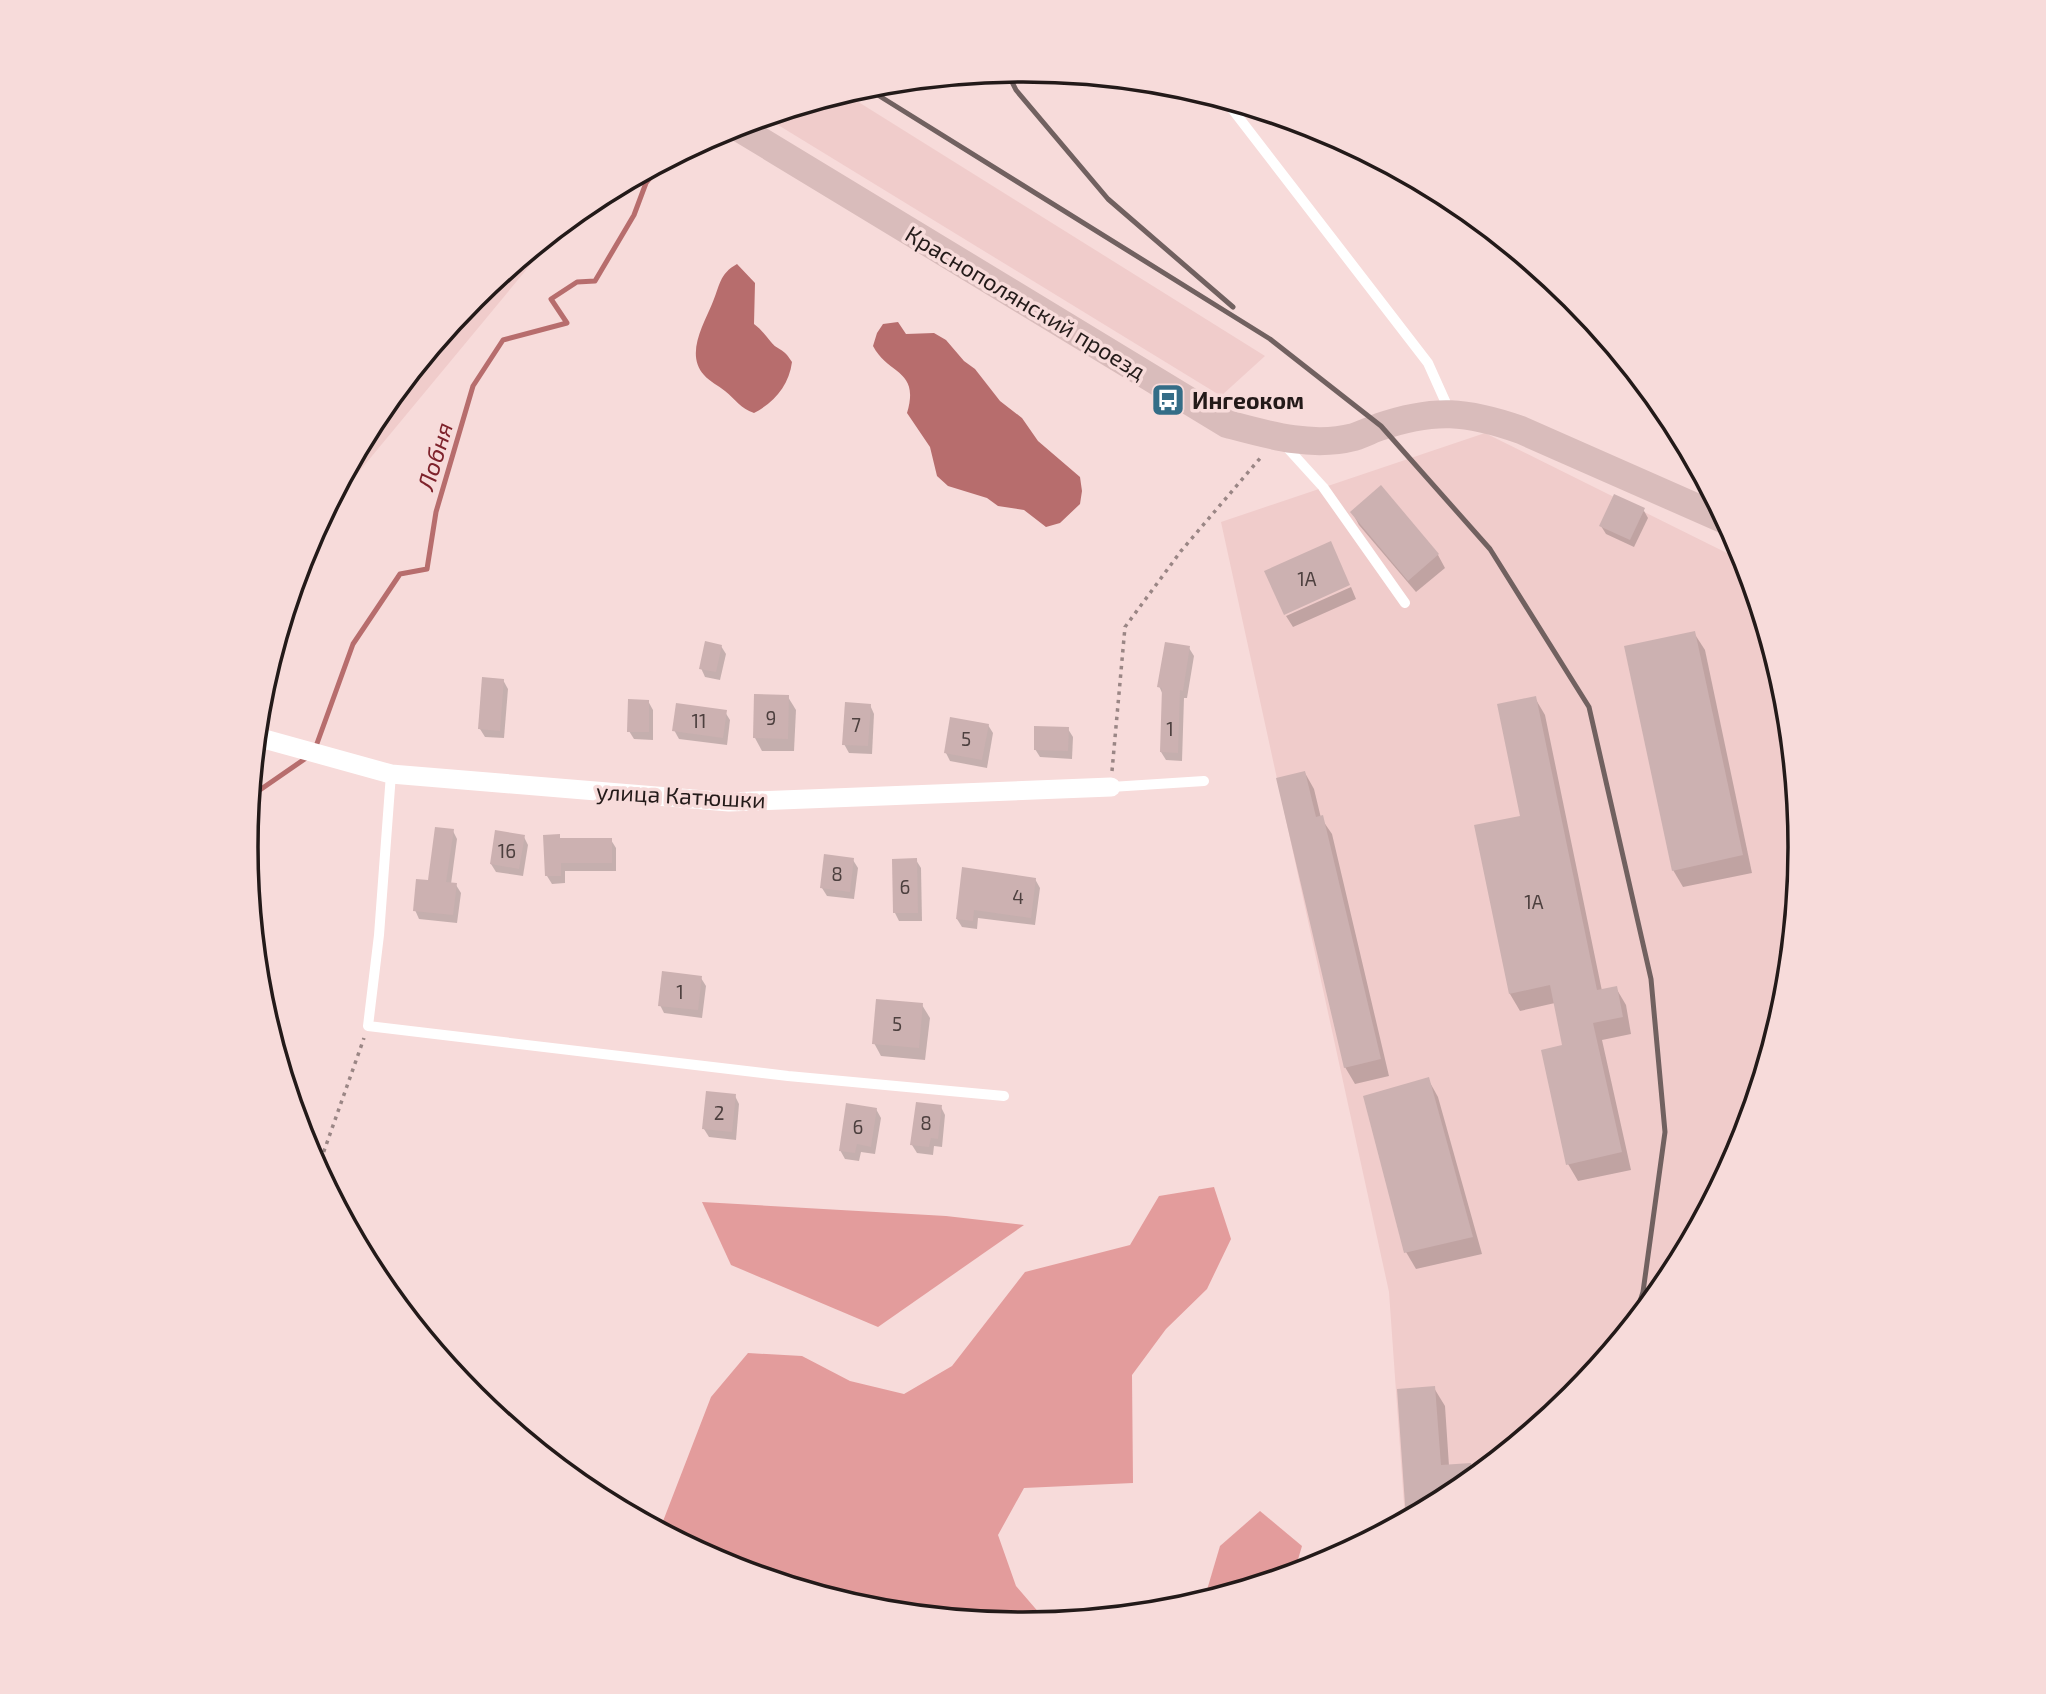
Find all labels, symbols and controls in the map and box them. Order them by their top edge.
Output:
street label: Краснополянский проезд [901,219,1151,385]
bus stop icon: Ингеоком [1149,381,1187,419]
place label: Ингеоком [1192,386,1304,414]
water label: Лобня [410,418,458,495]
house number: 1А [1297,567,1317,590]
house number: 9 [766,706,776,729]
house number: 11 [691,709,707,732]
house number: 7 [851,713,861,736]
house number: 1 [1166,717,1174,740]
house number: 5 [961,727,971,750]
street label: улица Катюшки [595,777,767,814]
house number: 16 [498,839,516,862]
house number: 8 [831,862,843,885]
house number: 6 [900,875,910,898]
house number: 4 [1012,885,1024,908]
house number: 1А [1524,890,1544,913]
house number: 1 [676,980,684,1003]
house number: 5 [892,1012,902,1035]
house number: 2 [714,1101,724,1124]
house number: 8 [920,1111,932,1134]
house number: 6 [853,1115,863,1138]

